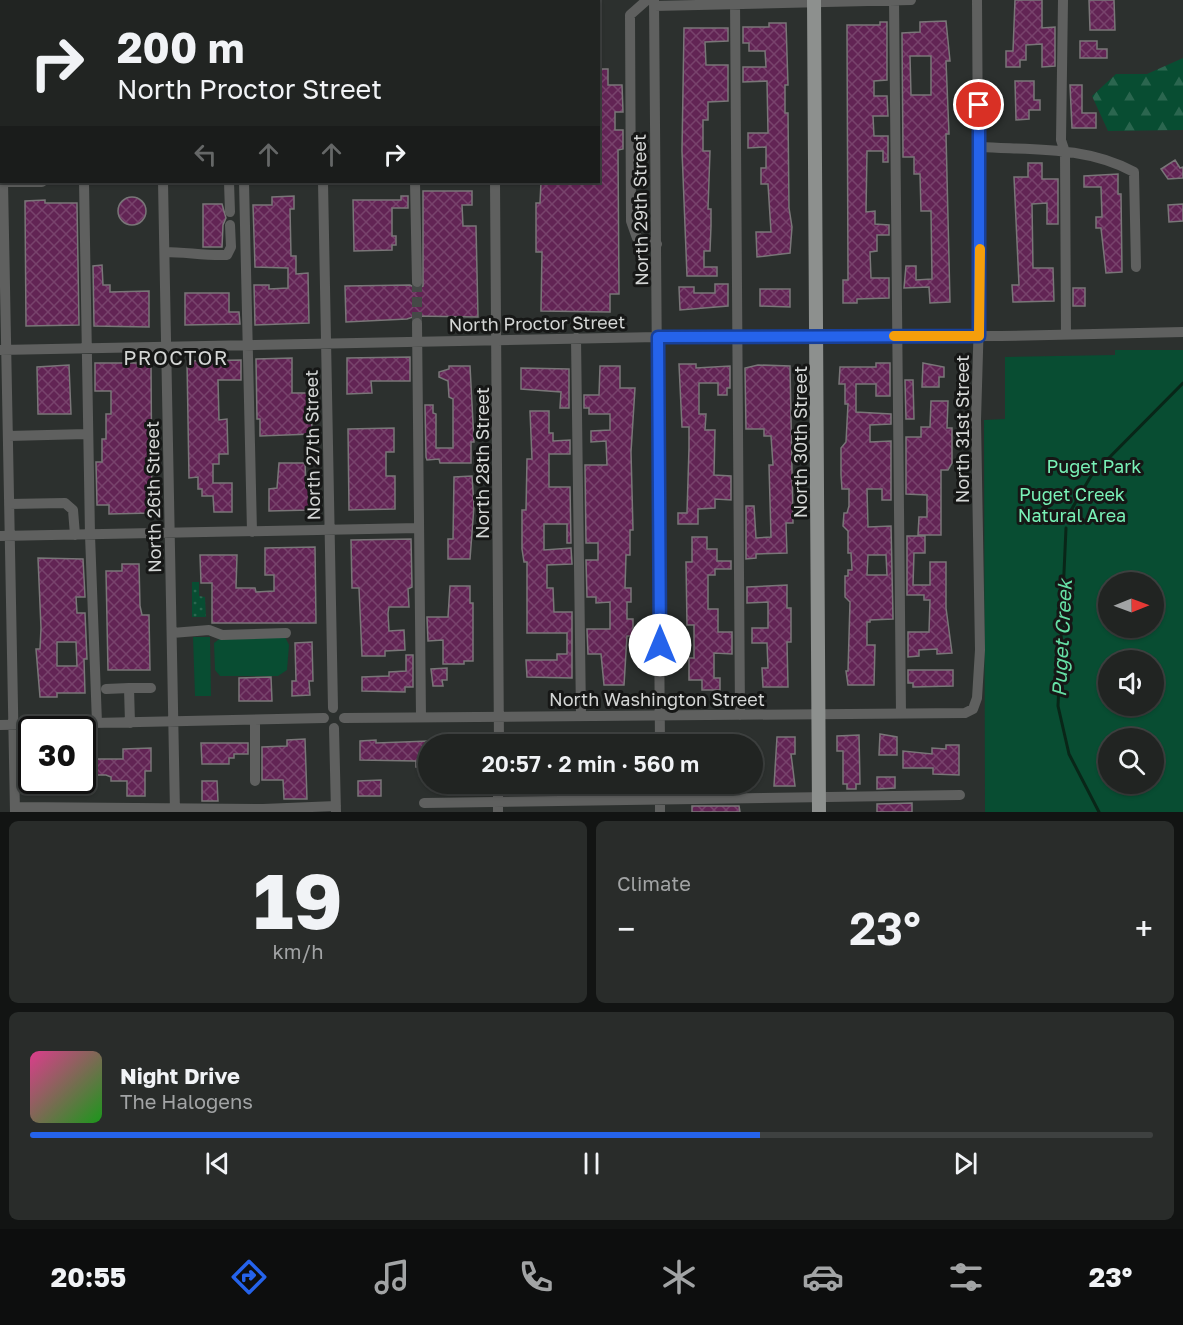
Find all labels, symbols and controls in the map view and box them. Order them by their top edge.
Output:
text: 200 m [117,22,244,72]
icon: right [18,24,96,102]
text: North Proctor Street [117,73,382,105]
pin [953,79,1004,130]
icon: arrive [962,88,995,121]
street label: North 29th Street [628,134,652,286]
icon: left [189,138,222,171]
icon: ahead [252,138,285,171]
icon: ahead [315,138,348,171]
icon: right [378,138,411,171]
street label: North Proctor Street [448,310,626,336]
district label: PROCTOR [123,345,229,369]
street label: North 31st Street [951,355,973,503]
street label: North 30th Street [789,366,811,518]
street label: North 27th Street [300,369,324,521]
street label: North 28th Street [471,387,493,539]
street label: North 26th Street [141,421,165,573]
park label: Puget Park [1047,455,1141,477]
park label: Puget Creek Natural Area [1018,483,1126,526]
north arrow [1098,572,1164,638]
map controls [1098,572,1164,794]
water label: Puget Creek [1046,576,1077,698]
position arrow [628,613,692,677]
button: sound [1098,650,1164,716]
street label: North Washington Street [549,688,765,710]
speed limit sign: 30 [18,716,96,794]
button: search [1098,728,1164,794]
text: 20:57 · 2 min · 560 m [482,750,699,777]
text: 19 [253,853,343,946]
text: Climate [617,871,691,895]
text: 23° [849,901,921,955]
text: − [617,909,635,948]
text: + [1135,909,1153,948]
text: km/h [273,939,323,963]
text: Night Drive [120,1062,240,1089]
text: The Halogens [120,1089,253,1113]
icon: previous [201,1147,234,1180]
icon: pause [575,1147,608,1180]
icon: next [949,1147,982,1180]
icon: directions [228,1256,270,1298]
icon: music [371,1256,413,1298]
icon: phone [515,1256,557,1298]
icon: climate [658,1256,700,1298]
icon: car [802,1256,844,1298]
icon: filters [945,1256,987,1298]
text: 20:55 [51,1261,126,1293]
text: 23° [1089,1261,1132,1293]

